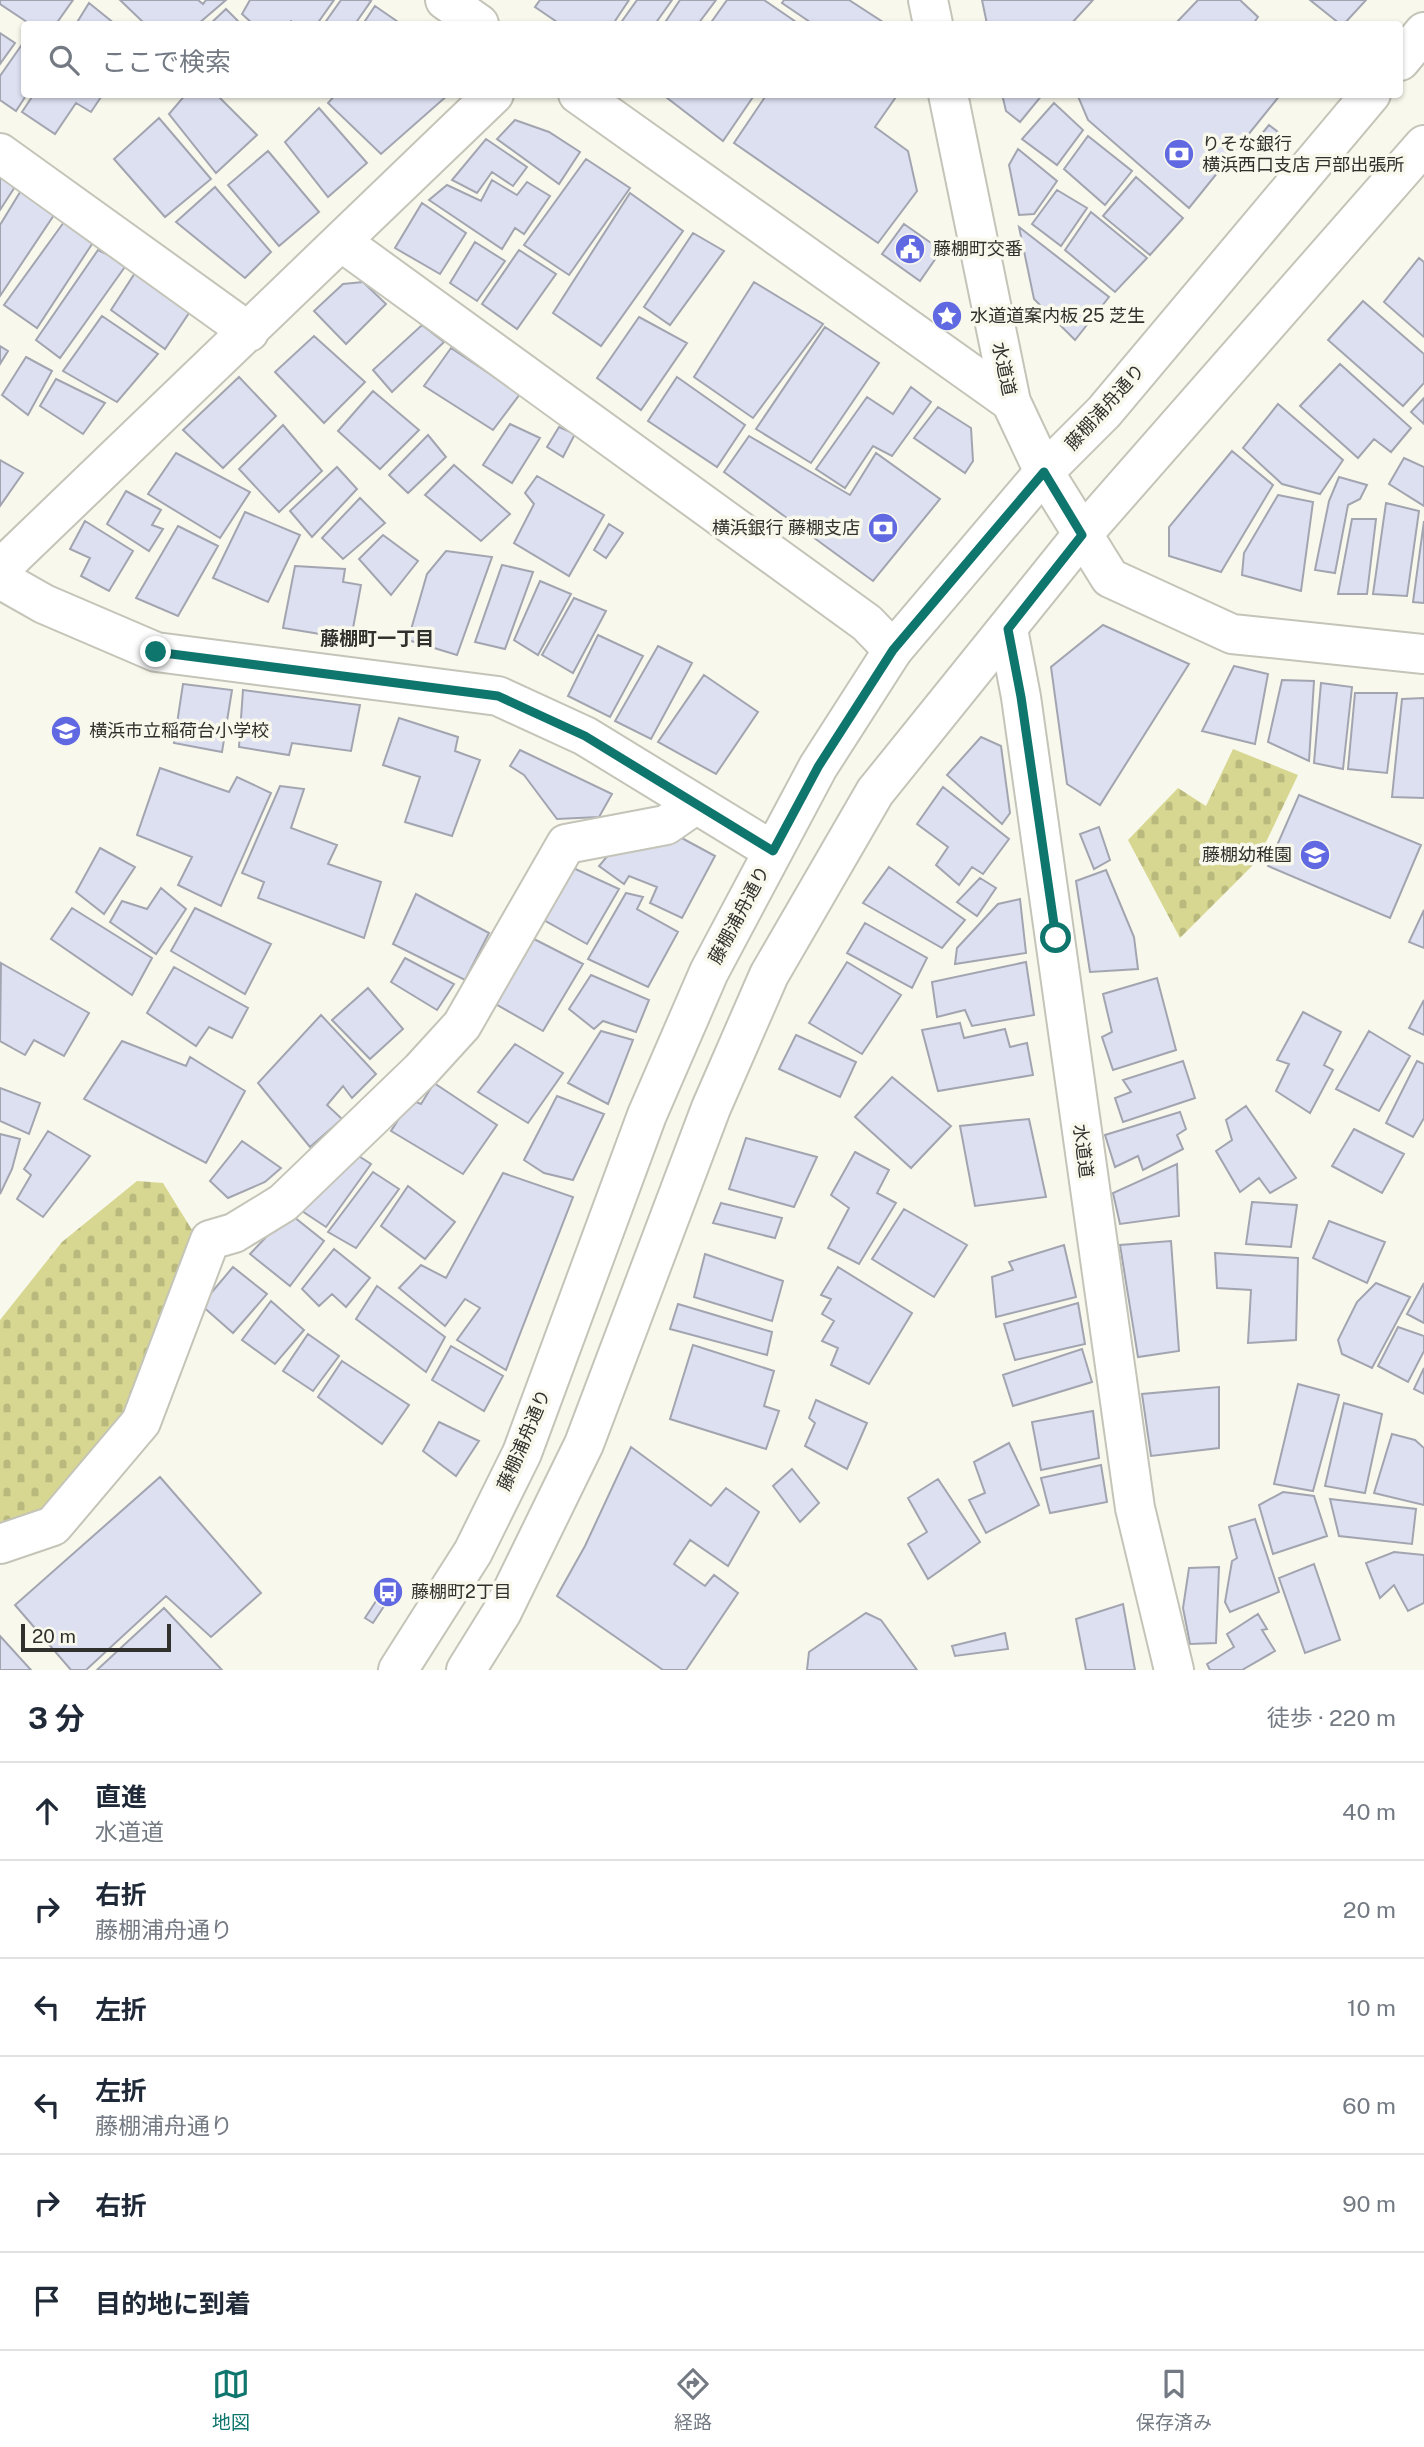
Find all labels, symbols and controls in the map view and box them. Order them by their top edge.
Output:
search box [21,21,1403,98]
icon: search [45,41,83,79]
text: ここで検索 [101,46,231,77]
place label: りそな銀行 横浜西口支店 戸部出張所 [1202,133,1404,175]
bank icon: りそな銀行 横浜西口支店 戸部出張所 [1162,137,1196,171]
public building icon: 藤棚町交番 [893,232,927,266]
place label: 藤棚町交番 [933,238,1023,259]
place icon: 水道道案内板 25 芝生 [930,299,964,333]
place label: 水道道案内板 25 芝生 [970,305,1145,326]
street label: 水道道 [989,340,1020,397]
street label: 藤棚浦舟通り [1061,360,1149,454]
bank icon: 横浜銀行 藤棚支店 [866,511,900,545]
place label: 横浜銀行 藤棚支店 [712,517,860,538]
district label: 藤棚町一丁目 [320,627,434,649]
route end [140,636,171,667]
school or university icon: 横浜市立稲荷台小学校 [49,714,83,748]
place label: 横浜市立稲荷台小学校 [89,720,269,741]
school or university icon: 藤棚幼稚園 [1298,838,1332,872]
place label: 藤棚幼稚園 [1202,844,1292,865]
street label: 藤棚浦舟通り [704,862,773,967]
route start [1040,922,1071,953]
street label: 水道道 [1070,1123,1097,1179]
street label: 藤棚浦舟通り [493,1386,554,1494]
bus stop icon: 藤棚町2丁目 [371,1575,405,1609]
place label: 藤棚町2丁目 [411,1581,512,1602]
scale bar [21,1621,172,1653]
text: 20 m [32,1625,76,1647]
text: 3 分 [28,1700,85,1736]
text: 徒歩 · 220 m [1267,1704,1396,1731]
text: 直進 [95,1781,147,1812]
icon: ahead [28,1792,66,1830]
text: 40 m [1342,1798,1396,1825]
text: 水道道 [95,1818,164,1845]
text: 右折 [95,1879,147,1910]
icon: right [28,1890,66,1928]
text: 20 m [1343,1896,1396,1923]
text: 藤棚浦舟通り [95,1916,233,1943]
icon: left [28,1988,66,2026]
text: 左折 [95,1994,147,2025]
text: 10 m [1347,1994,1396,2021]
text: 左折 [95,2075,147,2106]
icon: left [28,2086,66,2124]
text: 60 m [1342,2092,1396,2119]
text: 藤棚浦舟通り [95,2112,233,2139]
icon: right [28,2184,66,2222]
text: 右折 [95,2190,147,2221]
text: 90 m [1342,2190,1396,2217]
icon: arrive [28,2282,66,2320]
text: 目的地に到着 [95,2288,251,2319]
tab: 地図 [212,2365,250,2434]
tab: 経路 [674,2365,712,2434]
tab: 保存済み [1136,2365,1212,2434]

